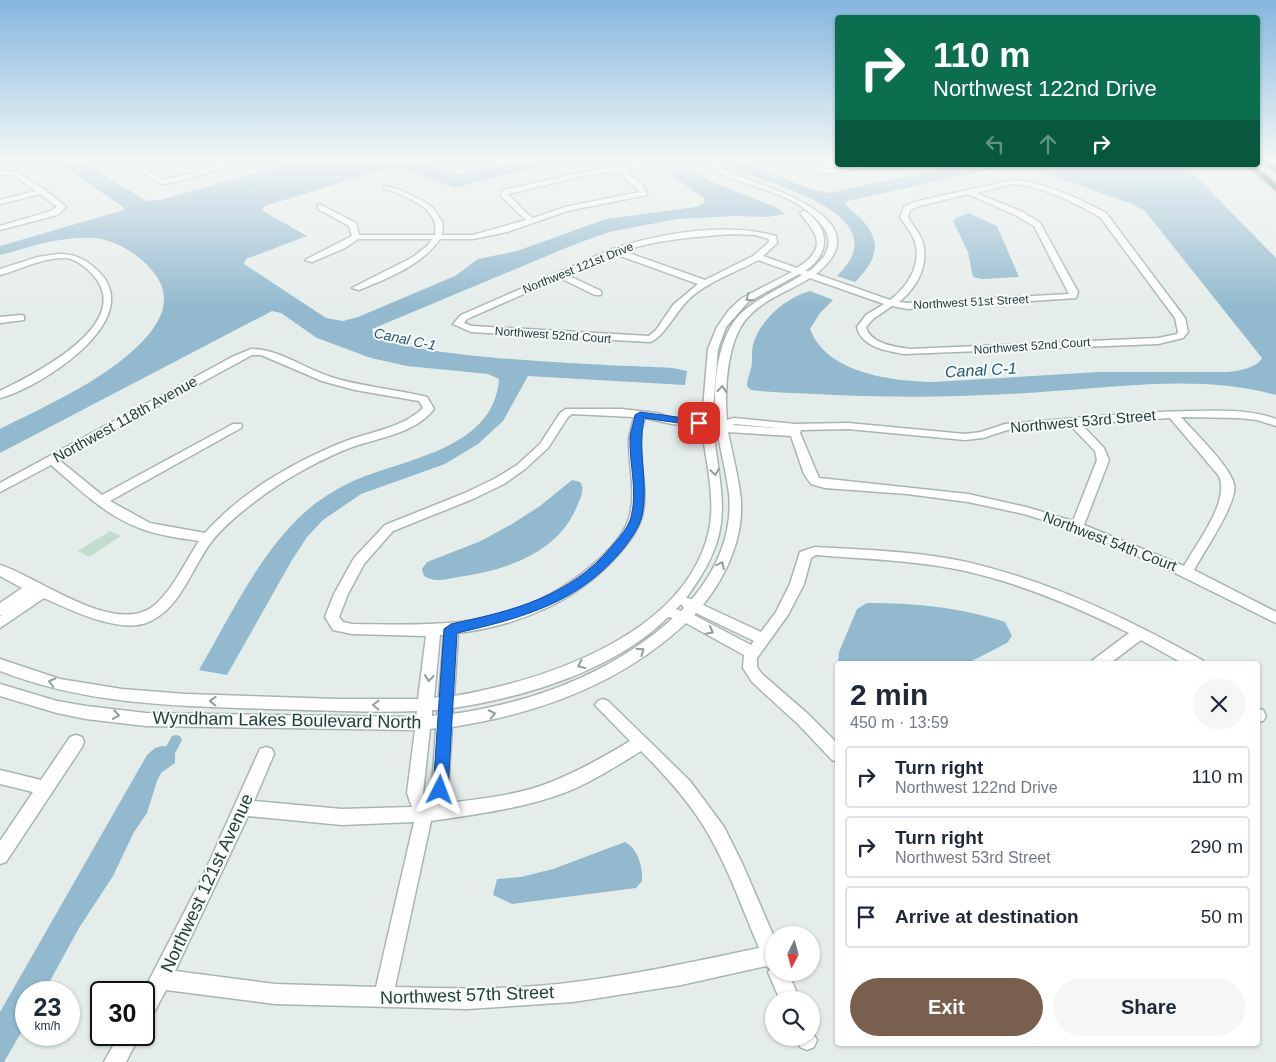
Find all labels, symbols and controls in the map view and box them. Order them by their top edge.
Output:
icon: right [850,35,915,100]
text: 110 m [933,35,1030,74]
text: Northwest 122nd Drive [933,76,1157,101]
icon: left [981,130,1009,158]
icon: ahead [1034,130,1062,158]
icon: right [1087,130,1115,158]
street label: Northwest 121st Drive [521,239,636,297]
one-way arrow [746,292,755,301]
street label: Northwest 51st Street [913,292,1030,312]
street label: Northwest 52nd Court [494,324,612,346]
water label: Canal C-1 [373,325,437,353]
street label: Northwest 52nd Court [973,335,1091,357]
water label: Canal C-1 [945,360,1017,380]
street label: Northwest 118th Avenue [50,372,200,466]
one-way arrow [717,385,728,393]
pin [678,402,720,444]
street label: Northwest 53rd Street [1010,406,1157,436]
icon: arrive [685,409,713,437]
one-way arrow [709,468,720,476]
street label: Northwest 54th Court [1041,508,1180,575]
one-way arrow [715,561,725,570]
one-way arrow [705,625,714,635]
one-way arrow [635,648,645,657]
one-way arrow [577,659,586,669]
one-way arrow [424,675,435,683]
one-way arrow [48,677,57,688]
text: 2 min [850,678,928,711]
button: close [1193,678,1245,730]
one-way arrow [209,695,217,706]
one-way arrow [371,700,379,710]
street label: Wyndham Lakes Boulevard North [152,708,422,732]
one-way arrow [112,709,120,720]
one-way arrow [488,709,497,719]
text: 450 m · 13:59 [850,714,949,731]
text: Turn right [895,757,983,778]
position arrow [413,763,465,815]
icon: right [852,763,880,791]
text: 110 m [1192,766,1243,787]
text: Northwest 122nd Drive [895,779,1058,796]
street label: Northwest 121st Avenue [157,791,257,975]
text: Turn right [895,827,983,848]
icon: right [852,833,880,861]
text: 290 m [1190,836,1243,857]
text: Northwest 53rd Street [895,849,1051,866]
icon: arrive [852,903,880,931]
text: Arrive at destination [895,906,1079,927]
text: 50 m [1201,906,1243,927]
north arrow [765,926,820,981]
map controls [765,926,820,1046]
button: Exit [850,978,1043,1036]
button: Share [1053,978,1245,1036]
speed limit sign: 30 [90,981,155,1046]
street label: Northwest 57th Street [380,982,554,1008]
button: search [765,991,820,1046]
text: 23 [34,993,61,1021]
text: km/h [34,1019,61,1033]

